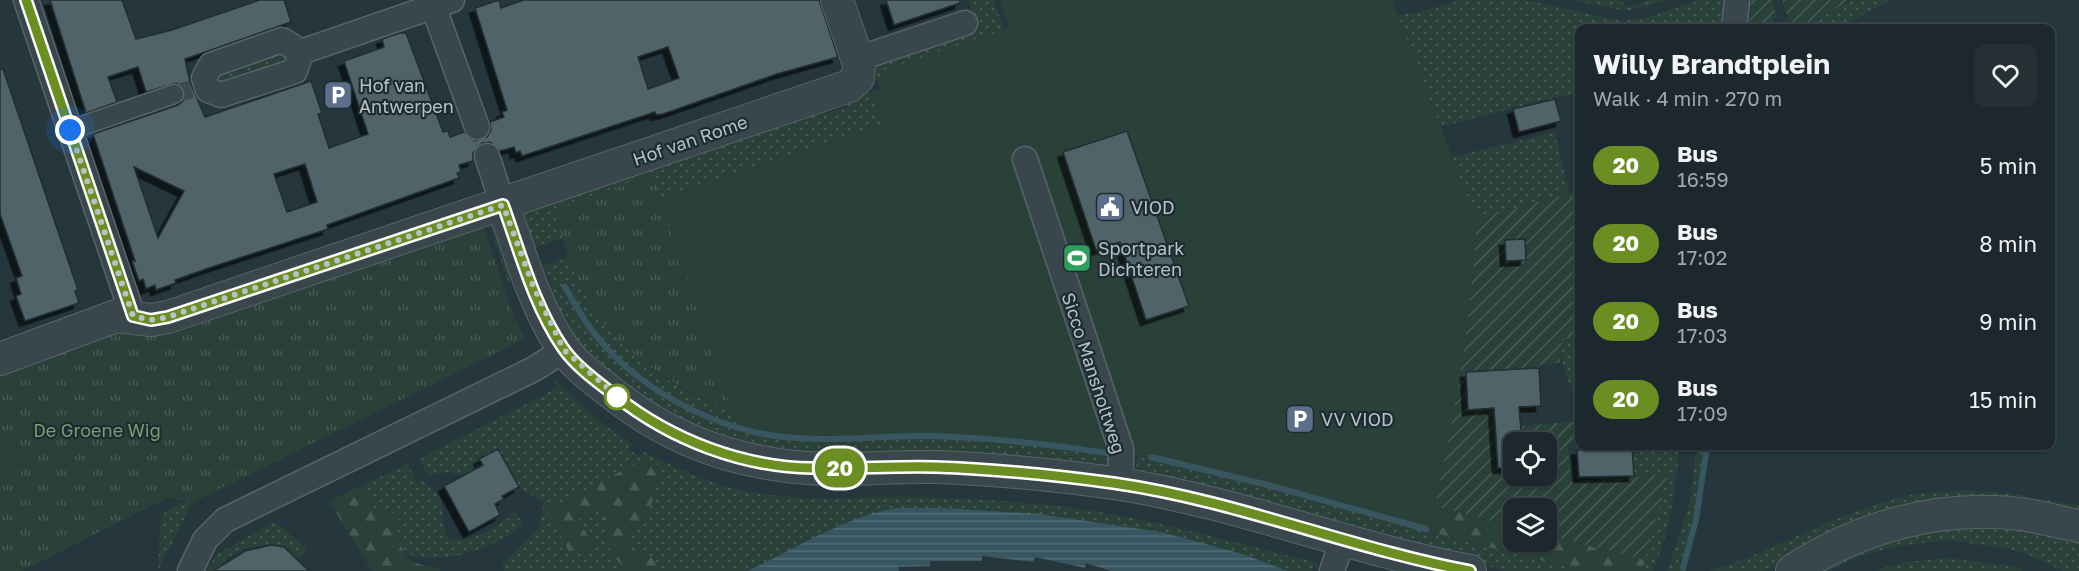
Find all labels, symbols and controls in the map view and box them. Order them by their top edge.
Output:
button: heart [1974,44,2037,107]
text: Willy Brandtplein [1593,47,1830,80]
place label: Hof van Antwerpen [359,74,454,117]
parking icon: Hof van Antwerpen [322,79,354,111]
text: Walk · 4 min · 270 m [1593,86,1782,110]
street label: Hof van Rome [630,110,750,170]
your location [55,115,85,145]
text: Bus [1677,140,1718,167]
text: 20 [1613,152,1639,178]
text: 5 min [1980,152,2037,179]
text: 16:59 [1677,167,1729,191]
public building icon: VIOD [1094,191,1126,223]
place label: VIOD [1131,196,1175,218]
text: Bus [1677,218,1718,245]
text: 20 [1613,230,1639,256]
text: 8 min [1979,230,2037,257]
place label: Sportpark Dichteren [1098,237,1184,280]
sports icon: Sportpark Dichteren [1061,242,1093,274]
text: 17:02 [1677,245,1727,269]
street label: Sicco Mansholtweg [1058,290,1130,456]
text: Bus [1677,296,1718,323]
text: 20 [1613,308,1639,334]
text: 9 min [1979,308,2037,335]
text: 17:03 [1677,323,1727,347]
text: Bus [1677,374,1718,401]
unlabelled marker [604,384,630,410]
text: 20 [1613,386,1639,412]
text: 15 min [1969,386,2037,413]
text: 17:09 [1677,401,1728,425]
parking icon: VV VIOD [1284,403,1316,435]
place label: VV VIOD [1321,408,1394,430]
park label: De Groene Wig [33,419,161,441]
map controls [1503,432,1557,552]
button: locate [1503,432,1557,486]
line badge: 20 [813,448,867,488]
text: 20 [827,455,853,481]
button: layers [1503,498,1557,552]

